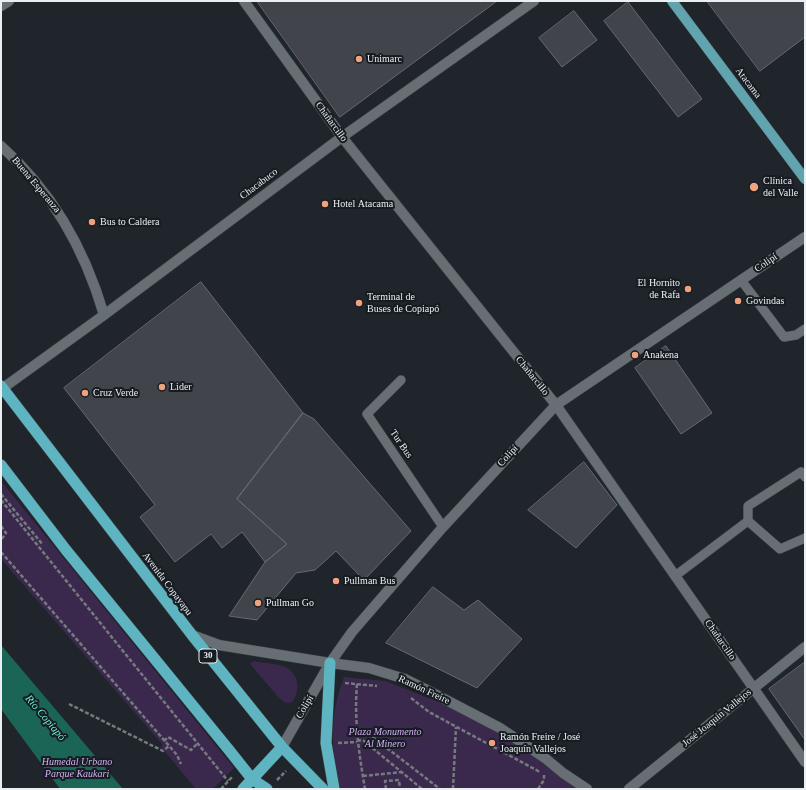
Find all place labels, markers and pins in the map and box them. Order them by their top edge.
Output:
place label: Unimarc [367,53,402,65]
marker: Unimarc [354,54,364,64]
place label: Clínica del Valle [763,175,798,198]
marker: Clínica del Valle [748,181,760,193]
place label: Hotel Atacama [333,198,393,210]
marker: Hotel Atacama [320,199,330,209]
place label: Bus to Caldera [100,216,159,228]
marker: Bus to Caldera [87,217,97,227]
place label: El Hornito de Rafa [638,277,680,300]
marker: El Hornito de Rafa [683,284,693,294]
place label: Terminal de Buses de Copiapó [367,291,439,314]
place label: Govindas [746,295,784,307]
marker: Govindas [733,296,743,306]
marker: Terminal de Buses de Copiapó [354,298,364,308]
place label: Anakena [643,349,679,361]
marker: Anakena [630,350,640,360]
place label: Lider [170,381,192,393]
marker: Lider [157,382,167,392]
place label: Cruz Verde [93,387,138,399]
marker: Cruz Verde [80,388,90,398]
place label: Pullman Bus [344,575,395,587]
marker: Pullman Bus [331,576,341,586]
place label: Pullman Go [266,597,314,609]
marker: Pullman Go [253,598,263,608]
place label: Ramón Freire / José Joaquín Vallejos [500,731,580,754]
marker: Ramón Freire / José Joaquín Vallejos [487,738,497,748]

